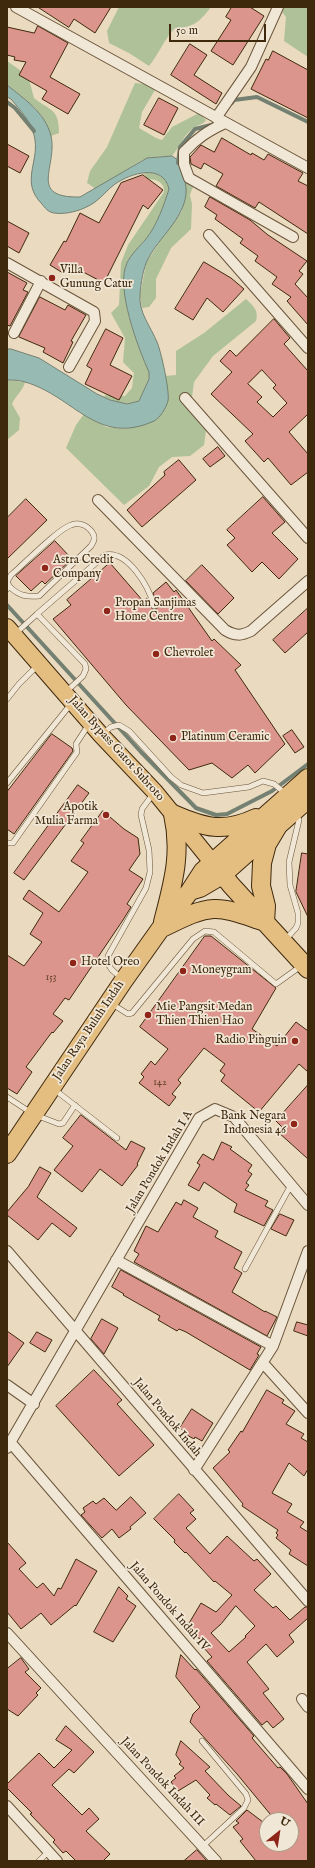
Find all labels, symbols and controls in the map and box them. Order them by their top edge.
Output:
scale bar [171,16,268,42]
text: 50 m [176,23,198,38]
place label: Villa Gunung Catur [60,264,132,292]
marker: Villa Gunung Catur [47,273,57,283]
place label: Astra Credit Company [53,554,114,582]
marker: Astra Credit Company [40,563,50,573]
place label: Propan Sanjimas Home Centre [115,597,196,625]
marker: Propan Sanjimas Home Centre [102,606,112,616]
place label: Chevrolet [164,647,213,661]
marker: Chevrolet [151,649,161,659]
street label: Jalan Bypass Gatot Subroto [65,694,167,804]
place label: Platinum Ceramic [181,731,269,745]
marker: Platinum Ceramic [168,733,178,743]
place label: Apotik Mulia Farma [35,801,98,829]
marker: Apotik Mulia Farma [101,810,111,820]
place label: Hotel Oreo [81,956,139,970]
marker: Hotel Oreo [68,958,78,968]
place label: Moneygram [191,964,252,978]
marker: Moneygram [178,966,188,976]
house number: 153 [45,972,57,984]
street label: Jalan Raya Buluh Indah [50,978,128,1084]
place label: Mie Pangsit Medan Thien Thien Hao [156,1001,252,1029]
marker: Mie Pangsit Medan Thien Thien Hao [143,1010,153,1020]
place label: Radio Pinguin [215,1034,287,1048]
marker: Radio Pinguin [290,1036,300,1046]
house number: 142 [153,1077,167,1089]
street label: Jalan Pondok Indah I A [124,1108,196,1216]
place label: Bank Negara Indonesia 46 [221,1110,286,1138]
marker: Bank Negara Indonesia 46 [289,1119,299,1129]
street label: Jalan Pondok Indah [130,1376,204,1460]
street label: Jalan Pondok Indah IV [126,1559,212,1655]
street label: Jalan Pondok Indah III [117,1735,207,1829]
north arrow [259,1812,299,1852]
text: U [277,1814,292,1831]

